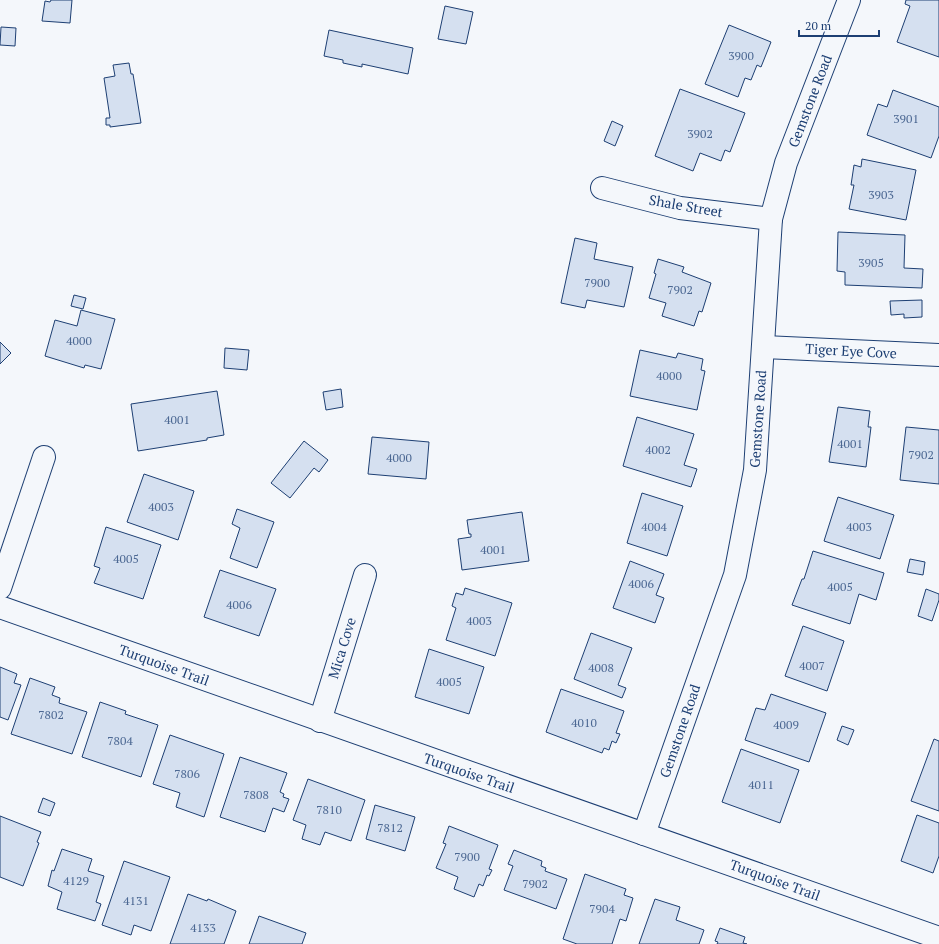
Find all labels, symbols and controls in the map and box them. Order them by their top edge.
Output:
scale bar [799,12,879,38]
text: 20 m [805,18,832,33]
house number: 3900 [728,48,754,63]
street label: Gemstone Road [783,52,836,150]
house number: 3901 [893,111,919,126]
house number: 3902 [687,126,713,141]
house number: 3903 [868,187,894,202]
street label: Shale Street [648,190,725,221]
house number: 3905 [858,255,884,270]
house number: 7900 [584,275,610,290]
house number: 7902 [667,282,693,297]
house number: 4000 [66,333,92,348]
street label: Tiger Eye Cove [805,339,897,362]
house number: 4000 [656,368,682,383]
street label: Gemstone Road [745,369,770,468]
house number: 4001 [164,412,190,427]
house number: 4001 [837,436,863,451]
house number: 4002 [645,442,671,457]
house number: 7902 [908,447,934,462]
house number: 4000 [386,450,412,465]
house number: 4003 [148,499,174,514]
house number: 4004 [641,519,667,534]
house number: 4003 [846,519,872,534]
house number: 4001 [480,542,506,557]
house number: 4005 [113,551,139,566]
house number: 4006 [628,576,654,591]
house number: 4005 [827,579,853,594]
house number: 4006 [226,597,252,612]
house number: 4003 [466,613,492,628]
street label: Mica Cove [323,615,360,681]
street label: Turquoise Trail [116,639,212,690]
house number: 4007 [799,658,825,673]
house number: 4008 [588,660,614,675]
house number: 4005 [436,674,462,689]
street label: Gemstone Road [655,681,704,780]
house number: 7802 [38,707,64,722]
house number: 4010 [571,715,597,730]
house number: 4009 [773,717,799,732]
house number: 7804 [107,733,133,748]
street label: Turquoise Trail [421,748,517,797]
house number: 7806 [174,766,200,781]
house number: 4011 [748,777,774,792]
house number: 7808 [243,787,269,802]
house number: 7810 [316,802,342,817]
house number: 7812 [377,820,403,835]
house number: 7900 [454,849,480,864]
street label: Turquoise Trail [727,854,823,905]
house number: 4129 [63,873,89,888]
house number: 7902 [522,876,548,891]
house number: 4131 [123,893,149,908]
house number: 7904 [589,901,615,916]
house number: 4133 [190,920,216,935]

